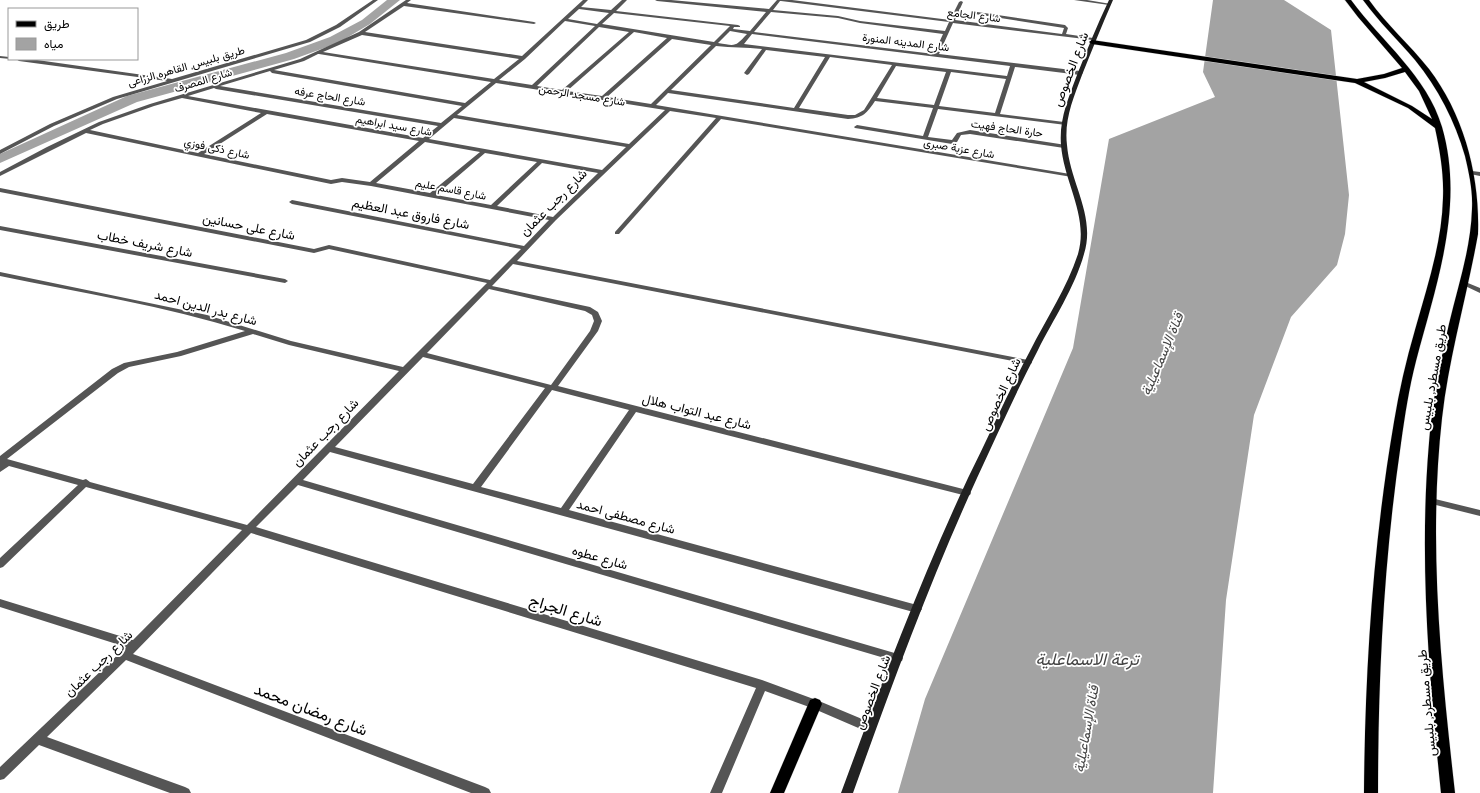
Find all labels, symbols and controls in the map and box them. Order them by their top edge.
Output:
street label: شارع الجامع [946,5,1002,26]
legend [8,8,138,60]
text: طريق [44,16,70,32]
street label: شارع الخصوص [1048,29,1093,109]
street label: شارع المدينه المنورة [862,30,951,55]
text: مياه [44,36,63,51]
street label: طريق بلبيس, القاهره الزراعى [126,43,246,89]
street label: شارع المصرف [172,64,234,96]
street label: شارع مسجد الرحمن [538,81,627,110]
street label: شارع الحاج عرفه [293,83,367,110]
street label: شارع سيد ابراهيم [355,111,433,140]
street label: حارة الحاج فهيت [970,116,1044,141]
street label: شارع ذكى فوزي [182,134,251,165]
street label: شارع عزبة صبرى [922,135,996,162]
street label: شارع رجب عثمان [516,165,591,240]
street label: شارع قاسم عليم [414,175,488,204]
street label: شارع فاروق عبد العظيم [351,194,471,234]
street label: شارع على حسانين [201,209,297,245]
street label: شارع شريف خطاب [96,226,194,262]
street label: شارع بدر الدين احمد [152,286,259,330]
water label: قناة الإسماعيلية [1136,308,1189,399]
street label: طريق مسطرد, بلبيس [1415,323,1450,431]
street label: شارع الخصوص [976,355,1026,434]
street label: شارع عبد التواب هلال [640,390,753,434]
street label: شارع رجب عثمان [288,395,363,471]
street label: شارع مصطفى احمد [575,495,677,539]
street label: شارع عطوه [570,541,630,574]
street label: شارع الجراج [526,589,605,632]
street label: شارع رجب عثمان [61,626,137,701]
water label: ترعة الاسماعلية [1035,648,1140,670]
street label: طريق مسطرد, بلبيس [1413,649,1440,757]
street label: شارع الخصوص [850,652,895,732]
street label: شارع رمضان محمد [251,678,370,742]
water label: قناة الإسماعيلية [1069,682,1104,774]

